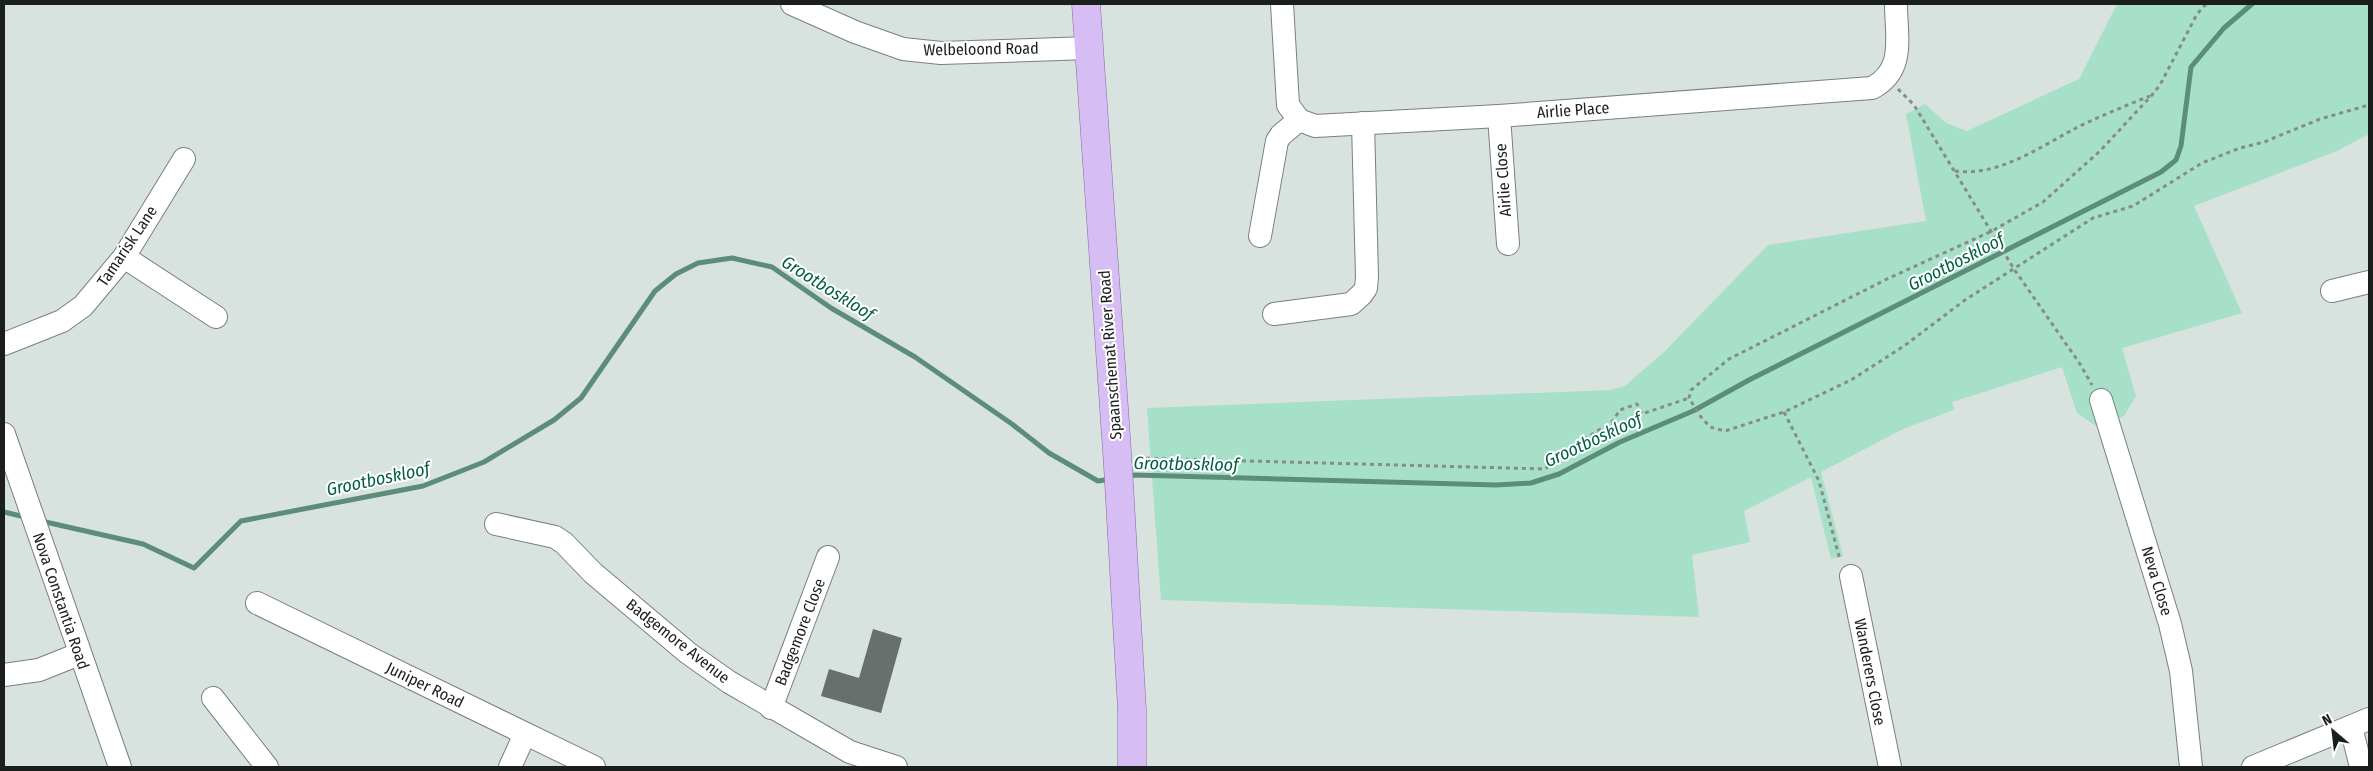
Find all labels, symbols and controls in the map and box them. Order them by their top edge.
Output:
street label: Welbeloond Road [923,38,1039,60]
street label: Airlie Place [1536,98,1610,122]
street label: Airlie Close [1491,143,1515,217]
street label: Tamarisk Lane [93,202,161,290]
water label: Grootboskloof [1904,227,2010,296]
water label: Grootboskloof [778,251,881,327]
street label: Spaanschemat River Road [1095,270,1125,440]
water label: Grootboskloof [1541,407,1648,472]
water label: Grootboskloof [1133,452,1241,476]
water label: Grootboskloof [324,457,434,501]
street label: Nova Constantia Road [29,530,93,672]
street label: Neva Close [2137,544,2177,618]
street label: Badgemore Close [771,576,829,688]
street label: Badgemore Avenue [623,595,734,687]
street label: Wanderers Close [1850,617,1890,727]
street label: Juniper Road [383,658,467,712]
north arrow [2308,706,2358,756]
text: N [2319,710,2335,729]

